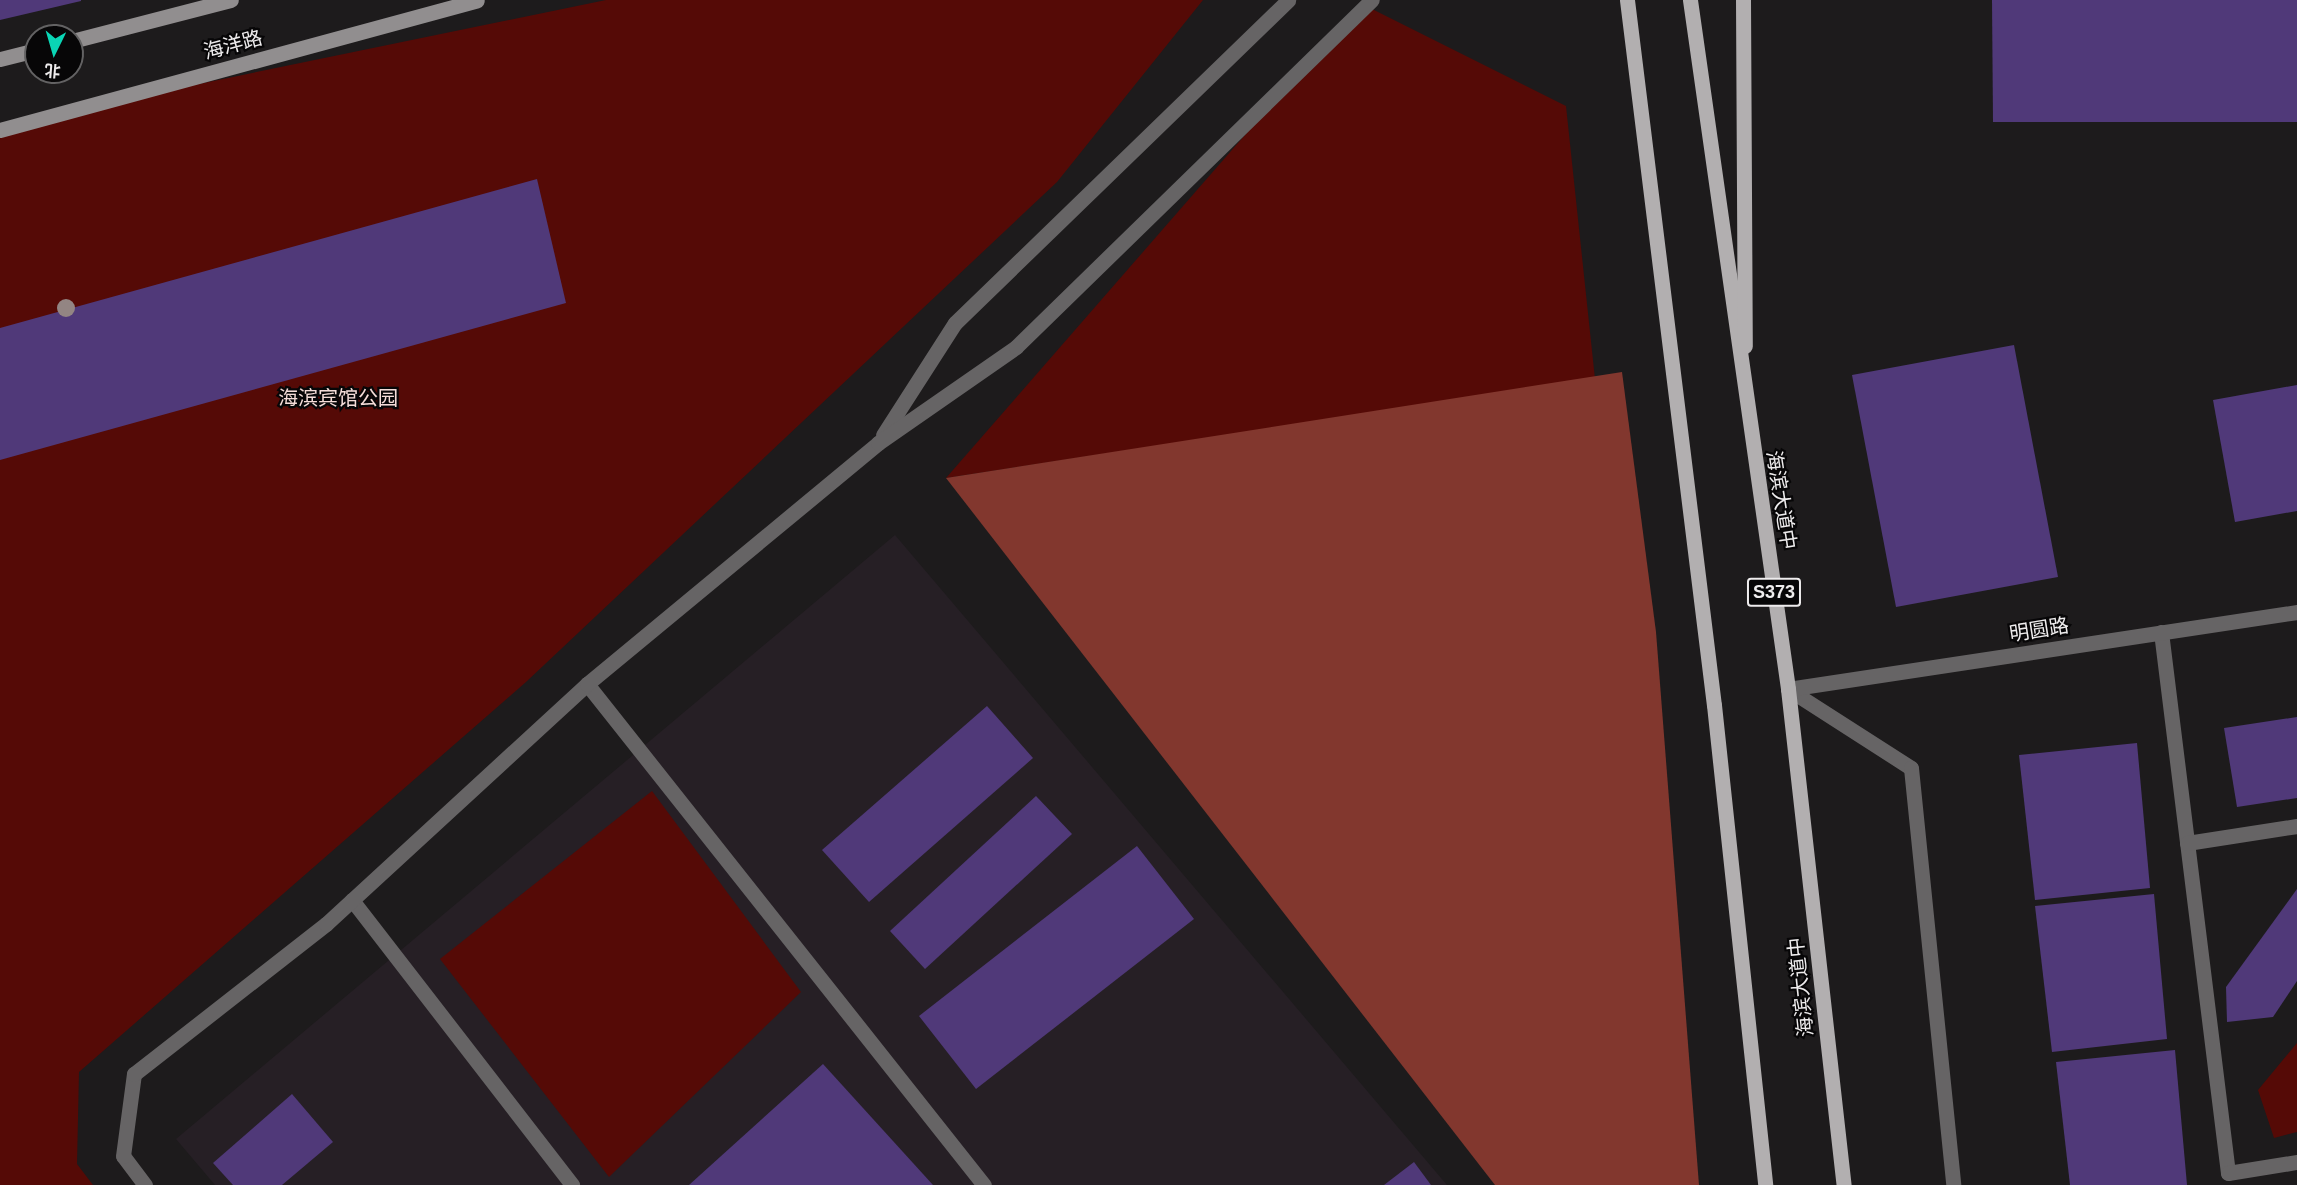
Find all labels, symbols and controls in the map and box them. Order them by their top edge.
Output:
north arrow [24,24,84,84]
street label: 海洋路 [201,26,265,64]
text: 北 [44,61,61,80]
park label: 海滨宾馆公园 [278,386,398,410]
street label: 海滨大道中 [1761,449,1801,551]
road number: S373 [1746,577,1802,607]
street label: 明圆路 [2007,613,2071,647]
street label: 海滨大道中 [1784,936,1818,1038]

